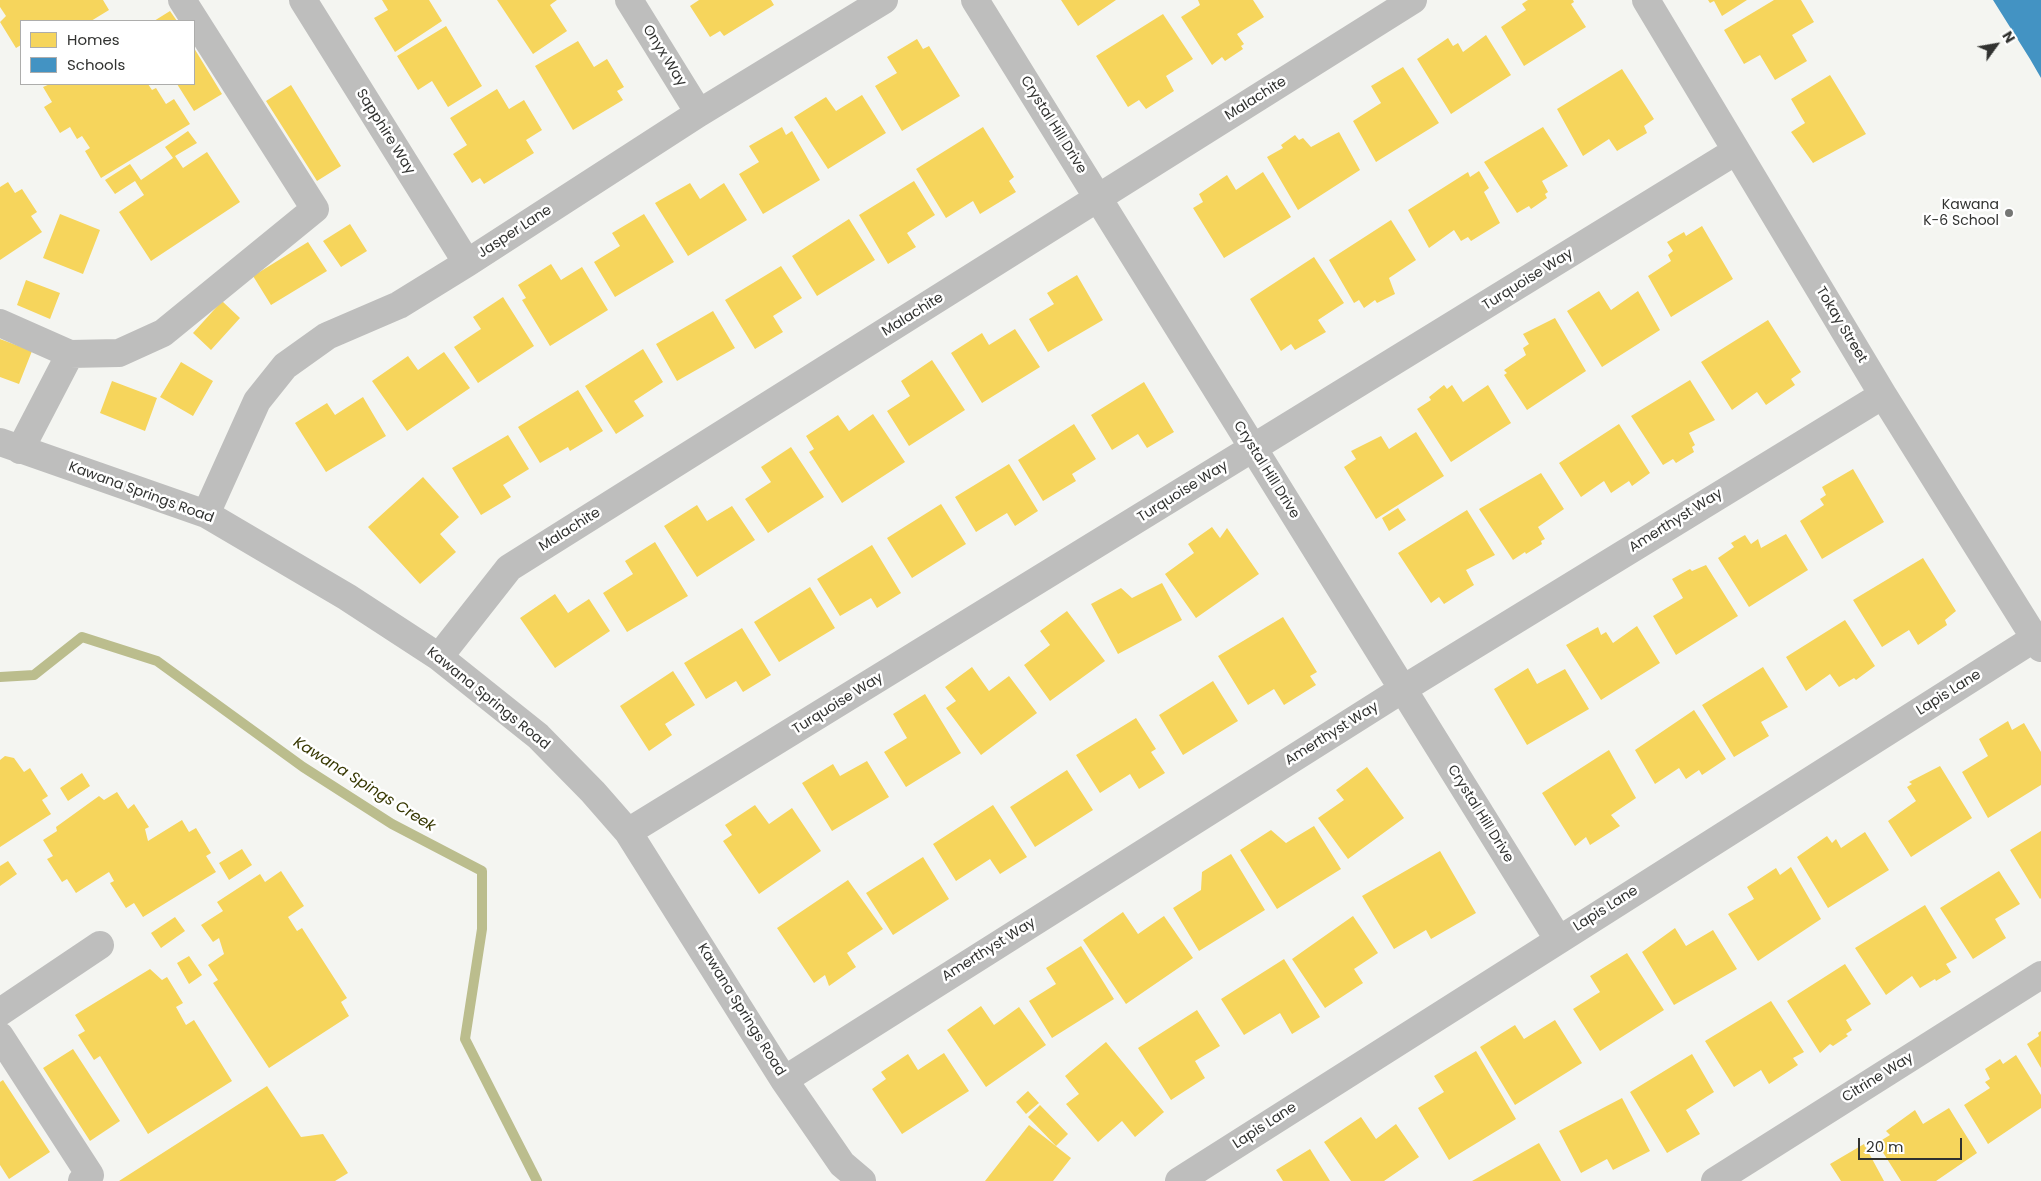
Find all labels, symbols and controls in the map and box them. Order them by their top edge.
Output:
legend [20,20,195,85]
north arrow [1971,20,2021,70]
street label: Onyx Way [639,22,689,90]
text: N [1997,27,2020,47]
text: Homes [67,29,120,50]
text: Schools [67,54,125,75]
street label: Crystal Hill Drive [1016,73,1090,177]
street label: Malachite [1222,74,1290,124]
street label: Sapphire Way [352,86,418,178]
place label: Kawana K-6 School [1923,197,1999,230]
street label: Jasper Lane [475,202,555,262]
marker: Kawana K-6 School [2003,207,2015,219]
street label: Turquoise Way [1480,246,1576,314]
street label: Tokay Street [1812,284,1870,366]
street label: Malachite [879,290,947,340]
street label: Crystal Hill Drive [1229,418,1303,522]
street label: Turquoise Way [1135,458,1231,526]
street label: Kawana Springs Road [66,459,216,527]
street label: Amerthyst Way [1626,486,1726,556]
street label: Malachite [536,505,604,555]
street label: Kawana Springs Road [423,644,553,754]
street label: Lapis Lane [1914,667,1984,719]
street label: Turquoise Way [790,670,886,738]
street label: Amerthyst Way [1282,699,1382,769]
water label: Kawana Spings Creek [290,734,438,836]
street label: Crystal Hill Drive [1443,762,1517,866]
street label: Lapis Lane [1571,883,1641,935]
street label: Amerthyst Way [939,915,1039,985]
street label: Kawana Springs Road [693,941,789,1079]
street label: Citrine Way [1839,1050,1917,1106]
street label: Lapis Lane [1230,1099,1300,1153]
scale bar [1861,1128,1965,1160]
text: 20 m [1866,1136,1904,1157]

